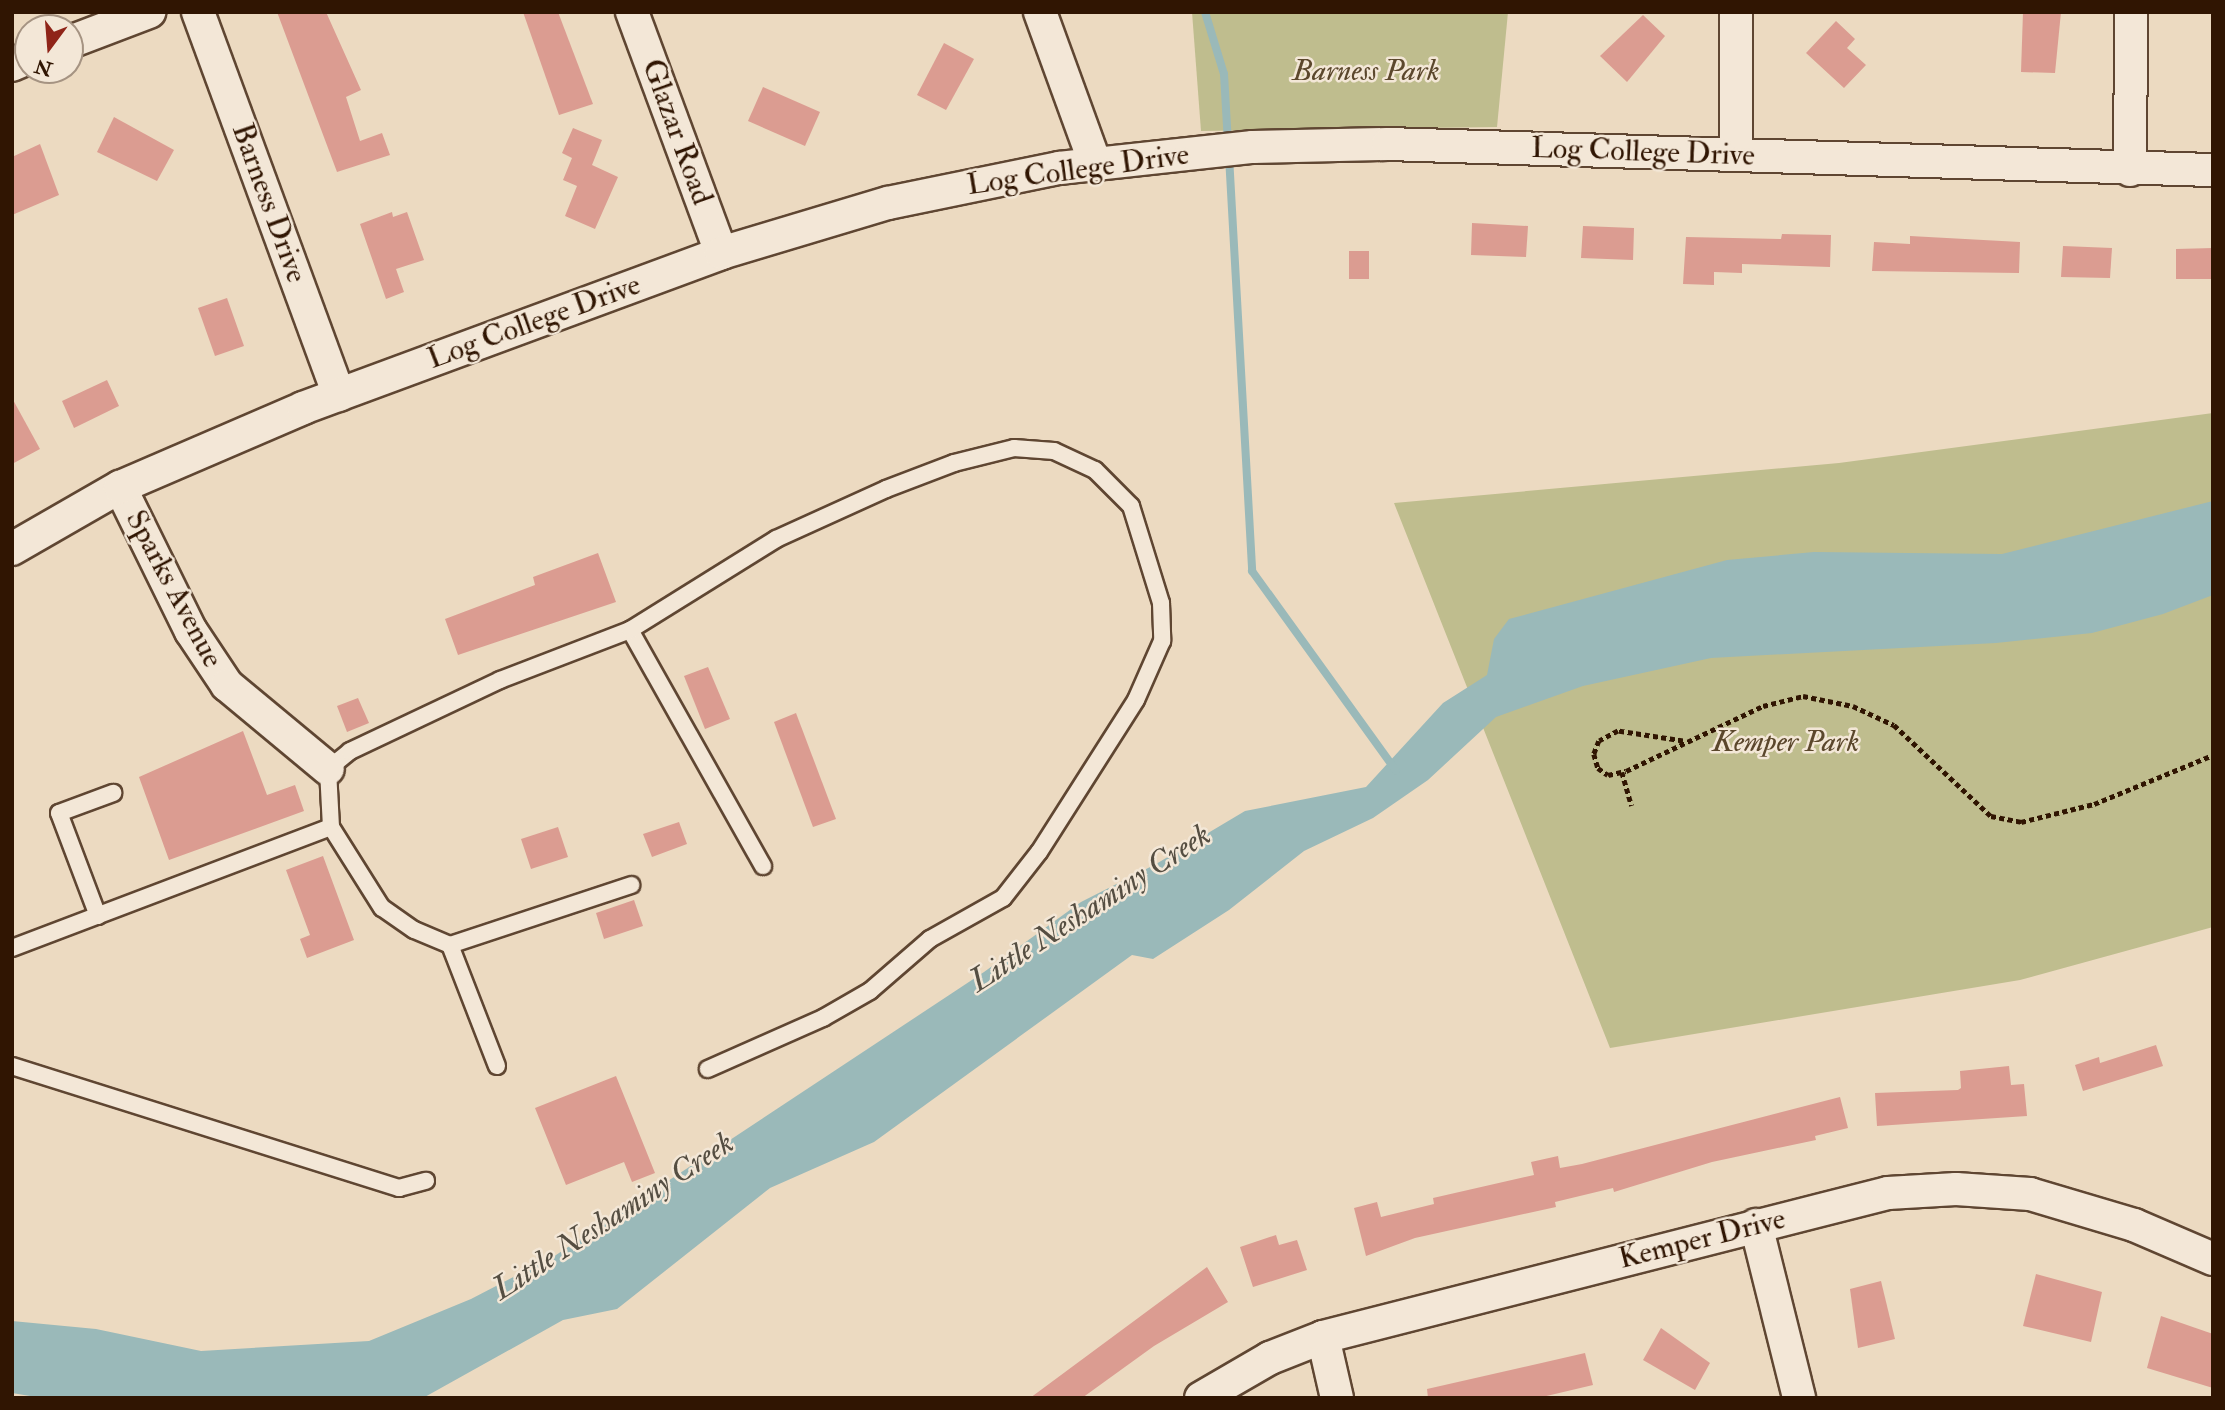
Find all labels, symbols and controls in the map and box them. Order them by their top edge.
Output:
north arrow [14,14,84,84]
text: N [32,53,55,81]
park label: Barness Park [1292,53,1440,89]
street label: Glazar Road [634,54,720,210]
street label: Barness Drive [224,118,314,288]
street label: Log College Drive [1531,130,1755,174]
street label: Log College Drive [965,137,1191,203]
street label: Log College Drive [423,267,645,377]
street label: Sparks Avenue [118,504,230,674]
park label: Kemper Park [1713,724,1859,760]
water label: Little Neshaminy Creek [962,816,1218,1000]
water label: Little Neshaminy Creek [485,1124,741,1308]
street label: Kemper Drive [1615,1201,1789,1277]

